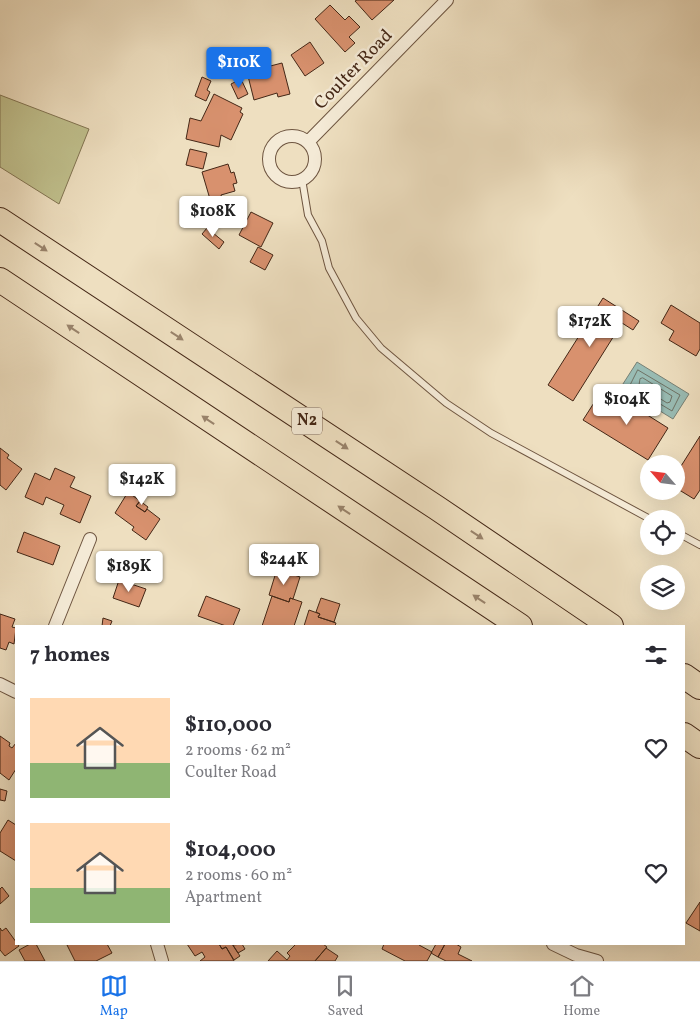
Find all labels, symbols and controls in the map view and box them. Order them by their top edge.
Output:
street label: Coulter Road [309,24,399,116]
pin: $110K [204,46,274,89]
text: $110K [217,52,261,74]
pin: $108K [178,196,248,238]
text: $108K [190,201,236,223]
one-way arrow [34,242,48,251]
pin: $172K [555,306,625,348]
text: $172K [569,311,611,333]
one-way arrow [66,324,80,334]
one-way arrow [170,331,184,340]
pin: $104K [592,384,662,426]
text: $104K [604,389,650,411]
road number: N2 [292,408,322,434]
one-way arrow [202,415,215,424]
one-way arrow [335,440,348,449]
north arrow [640,455,685,500]
map controls [640,455,685,610]
pin: $142K [107,464,177,506]
text: $142K [120,469,164,491]
one-way arrow [337,505,350,514]
button: locate [640,510,685,555]
one-way arrow [470,530,484,540]
pin: $244K [249,544,319,586]
text: $244K [260,549,308,571]
pin: $189K [94,550,164,593]
text: $189K [107,556,151,578]
button: layers [640,565,685,610]
one-way arrow [472,594,486,604]
text: 7 homes [30,641,110,670]
icon: filters [642,641,670,669]
text: $110,000 [185,711,272,740]
icon: home [70,718,130,778]
icon: heart [642,734,670,762]
text: 2 rooms · 62 m² [185,740,291,762]
text: Coulter Road [185,762,277,784]
text: $104,000 [185,836,276,865]
icon: home [70,843,130,903]
icon: heart [642,859,670,887]
text: 2 rooms · 60 m² [185,865,292,887]
text: Apartment [185,887,262,909]
tab: Map [100,972,128,1021]
tab: Saved [327,972,364,1021]
tab: Home [563,972,600,1021]

